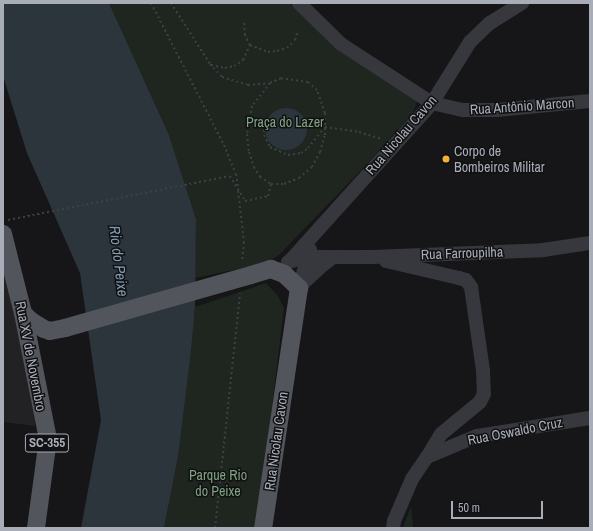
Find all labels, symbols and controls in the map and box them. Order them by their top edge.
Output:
street label: Rua Nicolau Cavon [362,92,440,178]
street label: Rua Antônio Marcon [469,94,575,118]
park label: Praça do Lazer [246,114,324,130]
place label: Corpo de Bombeiros Militar [454,143,545,176]
marker: Corpo de Bombeiros Militar [441,154,451,164]
water label: Rio do Peixe [106,225,132,297]
street label: Rua Farroupilha [421,243,503,263]
street label: Rua XV de Novembro [12,300,50,412]
street label: Rua Nicolau Cavon [261,391,291,491]
street label: Rua Oswaldo Cruz [466,414,564,448]
road number: SC-355 [24,432,70,454]
park label: Parque Rio do Peixe [189,467,247,500]
scale bar [453,493,545,519]
text: 50 m [458,500,480,516]

